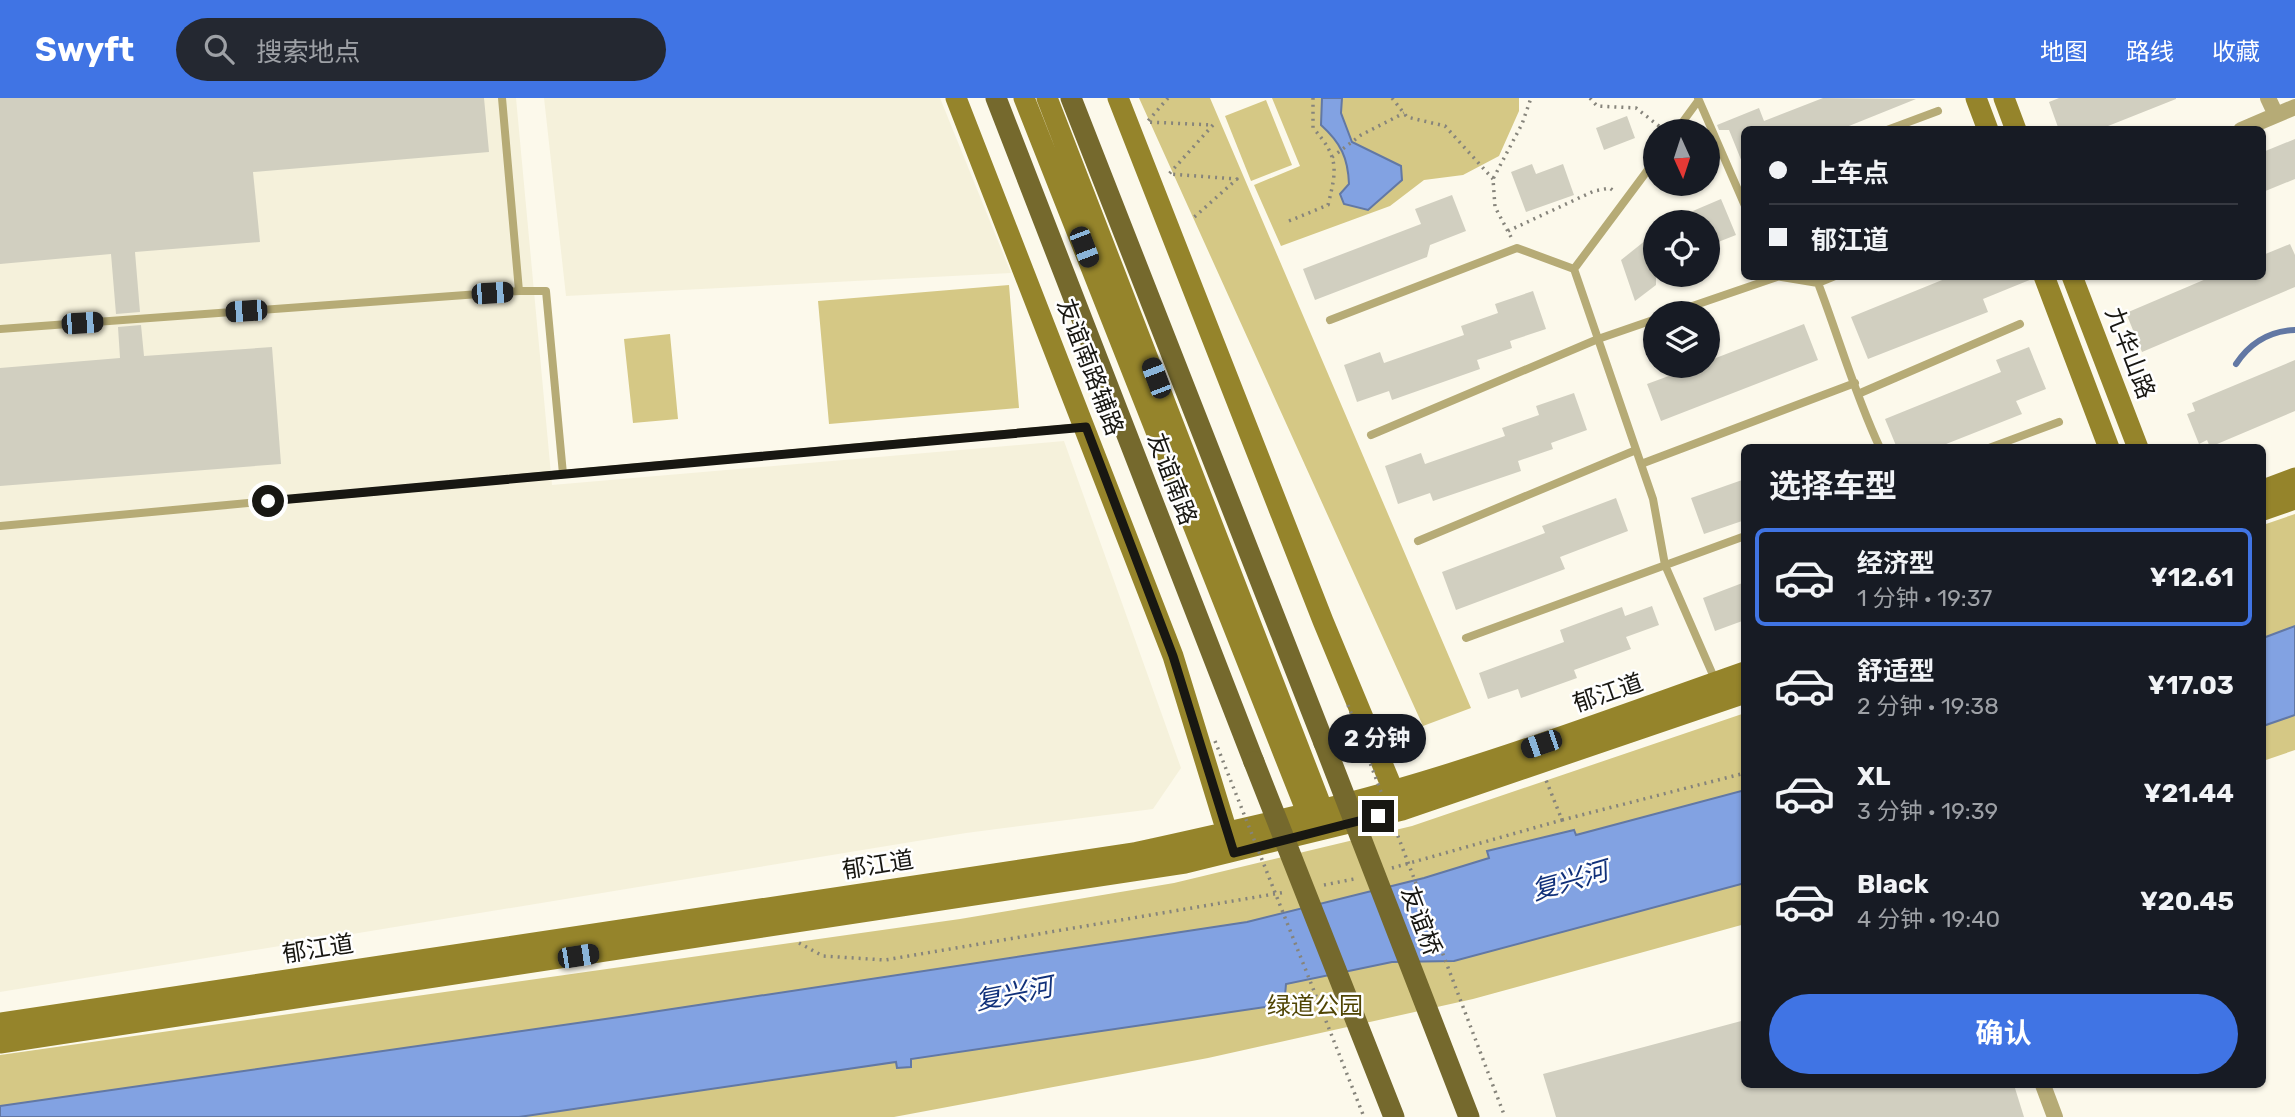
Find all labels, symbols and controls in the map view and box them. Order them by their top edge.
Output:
search box [176,18,666,81]
text: Swyft [35,30,134,69]
icon: search [200,30,238,68]
text: 搜索地点 [256,37,360,68]
text: 地图 [2040,38,2088,66]
text: 路线 [2126,38,2174,66]
text: 收藏 [2212,38,2260,66]
north arrow [1643,119,1720,196]
map controls [1643,119,1720,378]
text: 上车点 [1811,158,1889,189]
button: locate [1643,210,1720,287]
car [1067,224,1102,270]
text: 郁江道 [1811,225,1889,256]
car [471,281,514,305]
street label: 友谊南路辅路 [1051,295,1129,439]
car [225,299,268,323]
button: layers [1643,301,1720,378]
street label: 九华山路 [2100,303,2160,403]
car [61,311,104,335]
car [1139,355,1174,401]
street label: 友谊南路 [1142,429,1202,529]
text: 选择车型 [1769,467,1897,505]
route start [252,485,284,517]
icon: car [1773,546,1836,609]
text: 经济型 [1857,548,1935,579]
text: ¥12.61 [2150,562,2234,593]
text: 1 分钟 · 19:37 [1857,584,1992,612]
icon: car [1773,654,1836,717]
text: 舒适型 [1857,656,1935,687]
street label: 郁江道 [1569,668,1647,718]
text: ¥17.03 [2148,670,2234,701]
text: 2 分钟 · 19:38 [1857,692,1999,720]
callout: 2 分钟 [1329,714,1427,764]
text: 2 分钟 [1344,724,1410,752]
car [1518,727,1565,761]
text: XL [1857,761,1890,792]
icon: car [1773,762,1836,825]
text: ¥21.44 [2144,778,2234,809]
text: 3 分钟 · 19:39 [1857,797,1998,825]
route end [1362,800,1394,832]
street label: 郁江道 [840,846,916,884]
water label: 复兴河 [1528,854,1617,907]
text: Black [1857,869,1929,900]
icon: car [1773,870,1836,933]
street label: 友谊桥 [1395,882,1447,960]
text: ¥20.45 [2140,886,2234,917]
text: 4 分钟 · 19:40 [1857,905,2000,933]
street label: 郁江道 [280,930,356,968]
car [556,942,601,970]
water label: 复兴河 [973,970,1060,1017]
park label: 绿道公园 [1267,992,1363,1020]
button: 确认 [1769,994,2238,1074]

